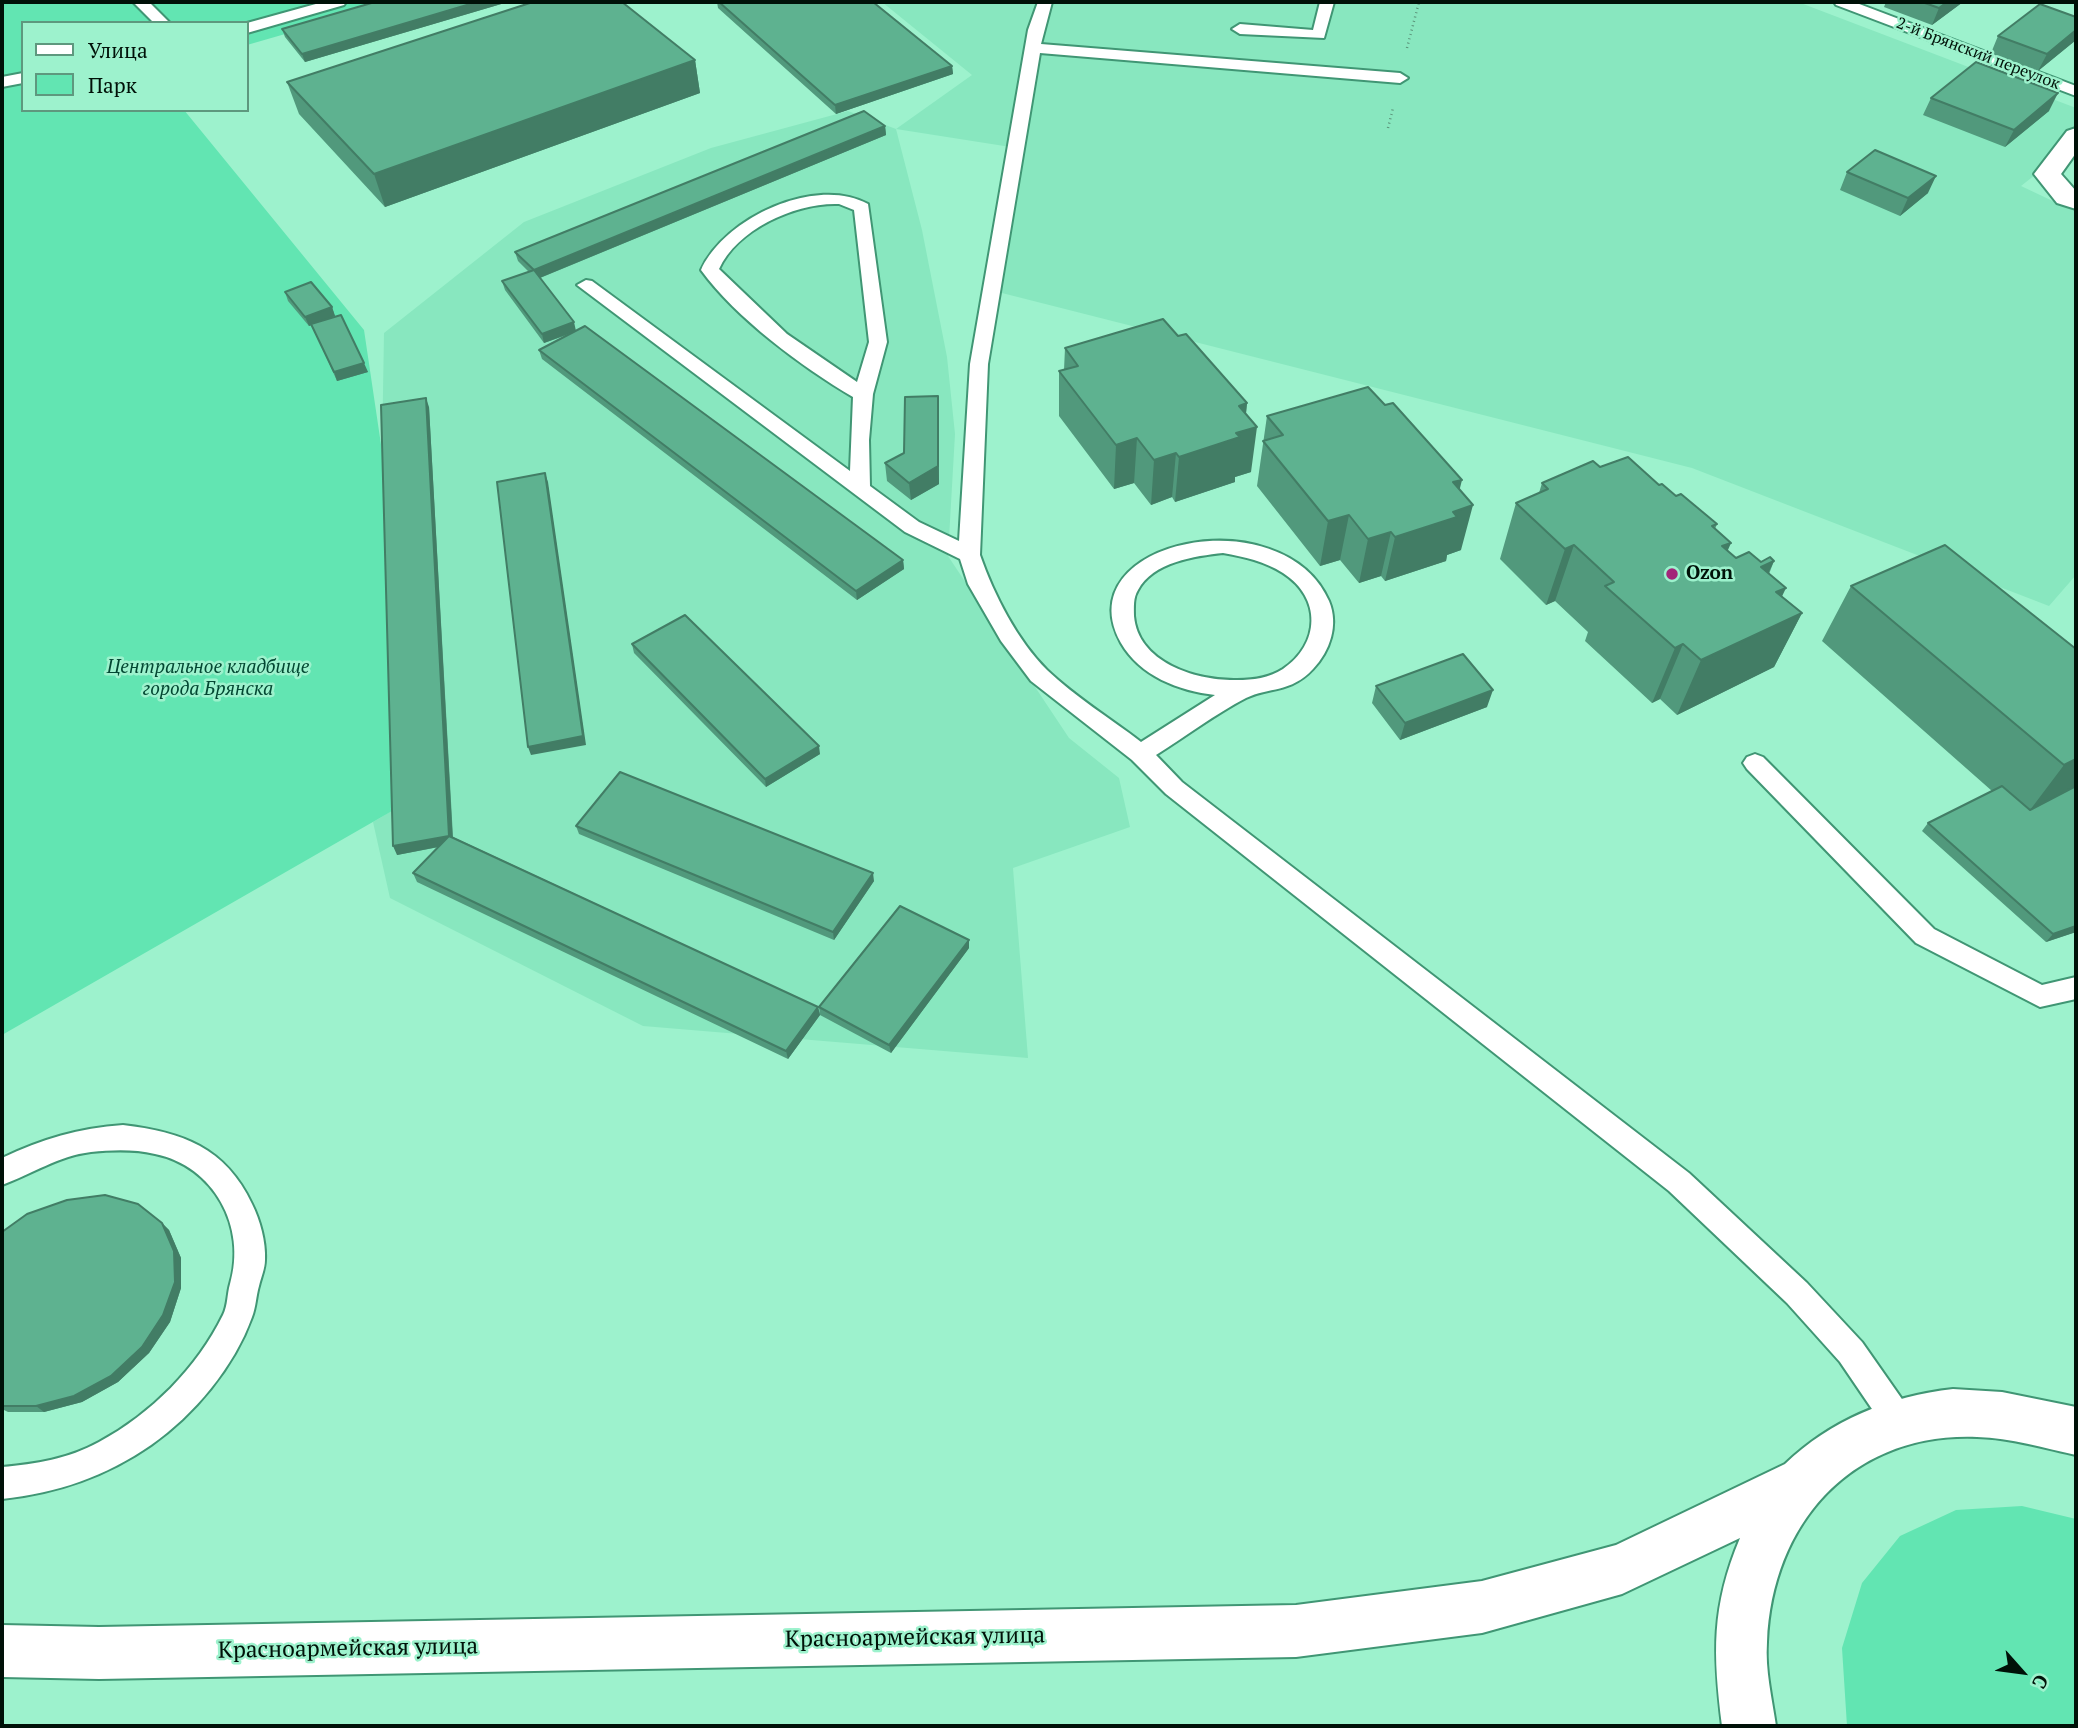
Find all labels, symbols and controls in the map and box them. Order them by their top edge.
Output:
street label: 2-й Брянский переулок [1893,14,2063,94]
legend [21,21,248,112]
text: Улица [88,36,148,64]
text: Парк [88,71,137,99]
place label: Ozon [1686,563,1733,585]
marker: Ozon [1664,566,1680,582]
park label: Центральное кладбище города Брянска [107,657,309,701]
street label: Красноармейская улица [785,1622,1045,1654]
street label: Красноармейская улица [218,1633,478,1665]
north arrow [1987,1637,2057,1707]
text: С [2027,1671,2055,1693]

